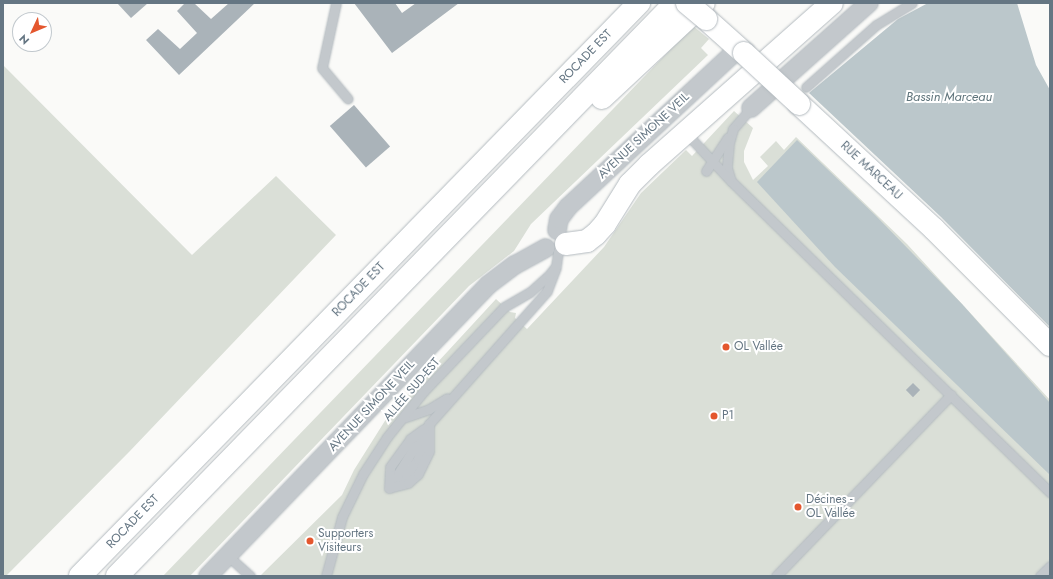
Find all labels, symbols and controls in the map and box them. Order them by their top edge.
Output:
north arrow [12,12,52,52]
street label: ROCADE EST [557,27,615,87]
text: N [15,31,33,48]
water label: Bassin Marceau [906,89,992,105]
street label: AVENUE SIMONE VEIL [595,90,693,182]
street label: RUE MARCEAU [837,139,905,203]
street label: ROCADE EST [330,260,388,320]
place label: OL Vallée [734,340,783,354]
marker: OL Vallée [721,342,731,352]
street label: ALLÉE SUD-EST [381,355,443,425]
street label: AVENUE SIMONE VEIL [326,357,418,455]
place label: P1 [722,409,734,423]
marker: P1 [709,411,719,421]
street label: ROCADE EST [104,492,162,552]
place label: Décines - OL Vallée [806,493,855,521]
marker: Décines - OL Vallée [793,502,803,512]
place label: Supporters Visiteurs [318,527,373,555]
marker: Supporters Visiteurs [305,536,315,546]

